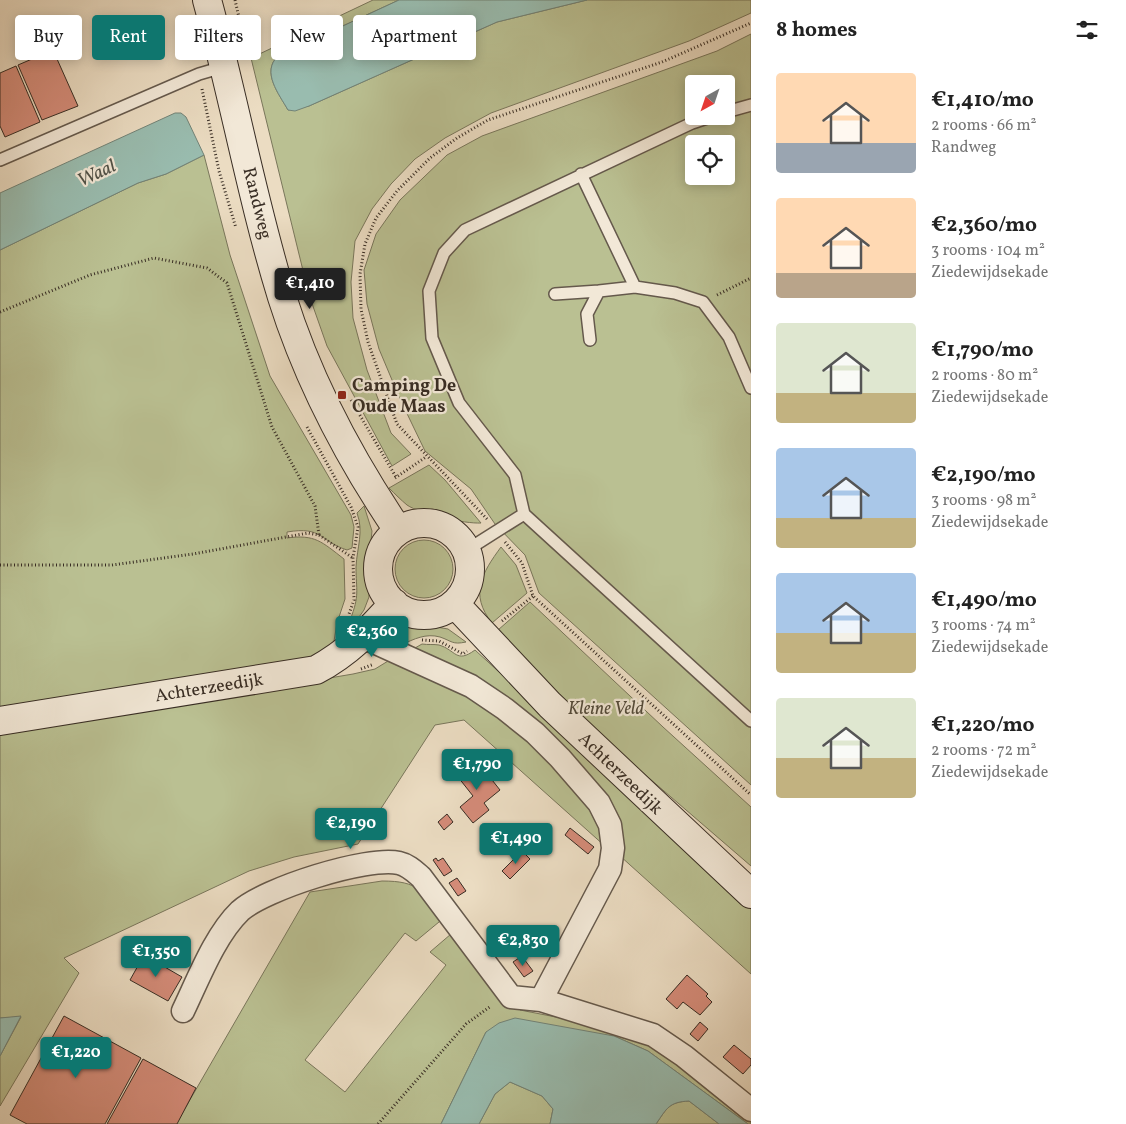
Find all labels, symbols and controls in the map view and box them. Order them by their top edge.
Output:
chip: Buy [15,15,82,60]
chip: Rent [92,15,165,60]
chip: Filters [175,15,261,60]
chip: New [271,15,343,60]
chip: Apartment [353,15,476,60]
text: 8 homes [776,16,857,45]
icon: filters [1073,16,1101,44]
north arrow [685,75,735,125]
map controls [685,75,735,185]
text: €1,410/mo [931,86,1034,115]
icon: home [816,93,876,153]
text: 2 rooms · 66 m² [931,115,1037,137]
button: locate [685,135,735,185]
text: Randweg [931,137,996,159]
water label: Waal [73,154,121,194]
street label: Randweg [236,165,278,242]
text: €2,360/mo [931,211,1037,240]
icon: home [816,218,876,278]
text: 3 rooms · 104 m² [931,240,1045,262]
text: Ziedewijdsekade [931,262,1048,284]
pin: €1,410 [269,268,351,310]
text: €1,410 [286,273,334,295]
text: €1,790/mo [931,336,1033,365]
icon: home [816,343,876,403]
text: 2 rooms · 80 m² [931,365,1038,387]
place label: Camping De Oude Maas [352,374,456,420]
text: Ziedewijdsekade [931,387,1048,409]
marker: Camping De Oude Maas [336,389,348,401]
text: €2,190/mo [931,461,1035,490]
icon: home [816,468,876,528]
text: 3 rooms · 98 m² [931,490,1036,512]
text: Ziedewijdsekade [931,512,1048,534]
text: €1,490/mo [931,586,1037,615]
icon: home [816,593,876,653]
text: 3 rooms · 74 m² [931,615,1036,637]
pin: €2,360 [331,616,413,658]
text: €2,360 [346,621,398,643]
text: Ziedewijdsekade [931,637,1048,659]
street label: Achterzeedijk [153,668,265,709]
park label: Kleine Veld [568,697,645,722]
text: €1,220/mo [931,711,1034,740]
icon: home [816,718,876,778]
street label: Achterzeedijk [572,727,668,821]
text: 2 rooms · 72 m² [931,740,1036,762]
pin: €1,790 [436,748,518,791]
text: €1,790 [453,754,501,776]
text: Ziedewijdsekade [931,762,1048,784]
pin: €2,190 [310,808,392,850]
text: €2,190 [326,813,376,835]
pin: €1,490 [475,822,557,865]
text: €1,490 [491,828,542,850]
pin: €2,830 [482,924,564,967]
text: €2,830 [497,930,549,952]
pin: €1,350 [115,936,197,978]
text: €1,350 [132,941,180,963]
pin: €1,220 [35,1036,117,1079]
text: €1,220 [51,1042,101,1064]

